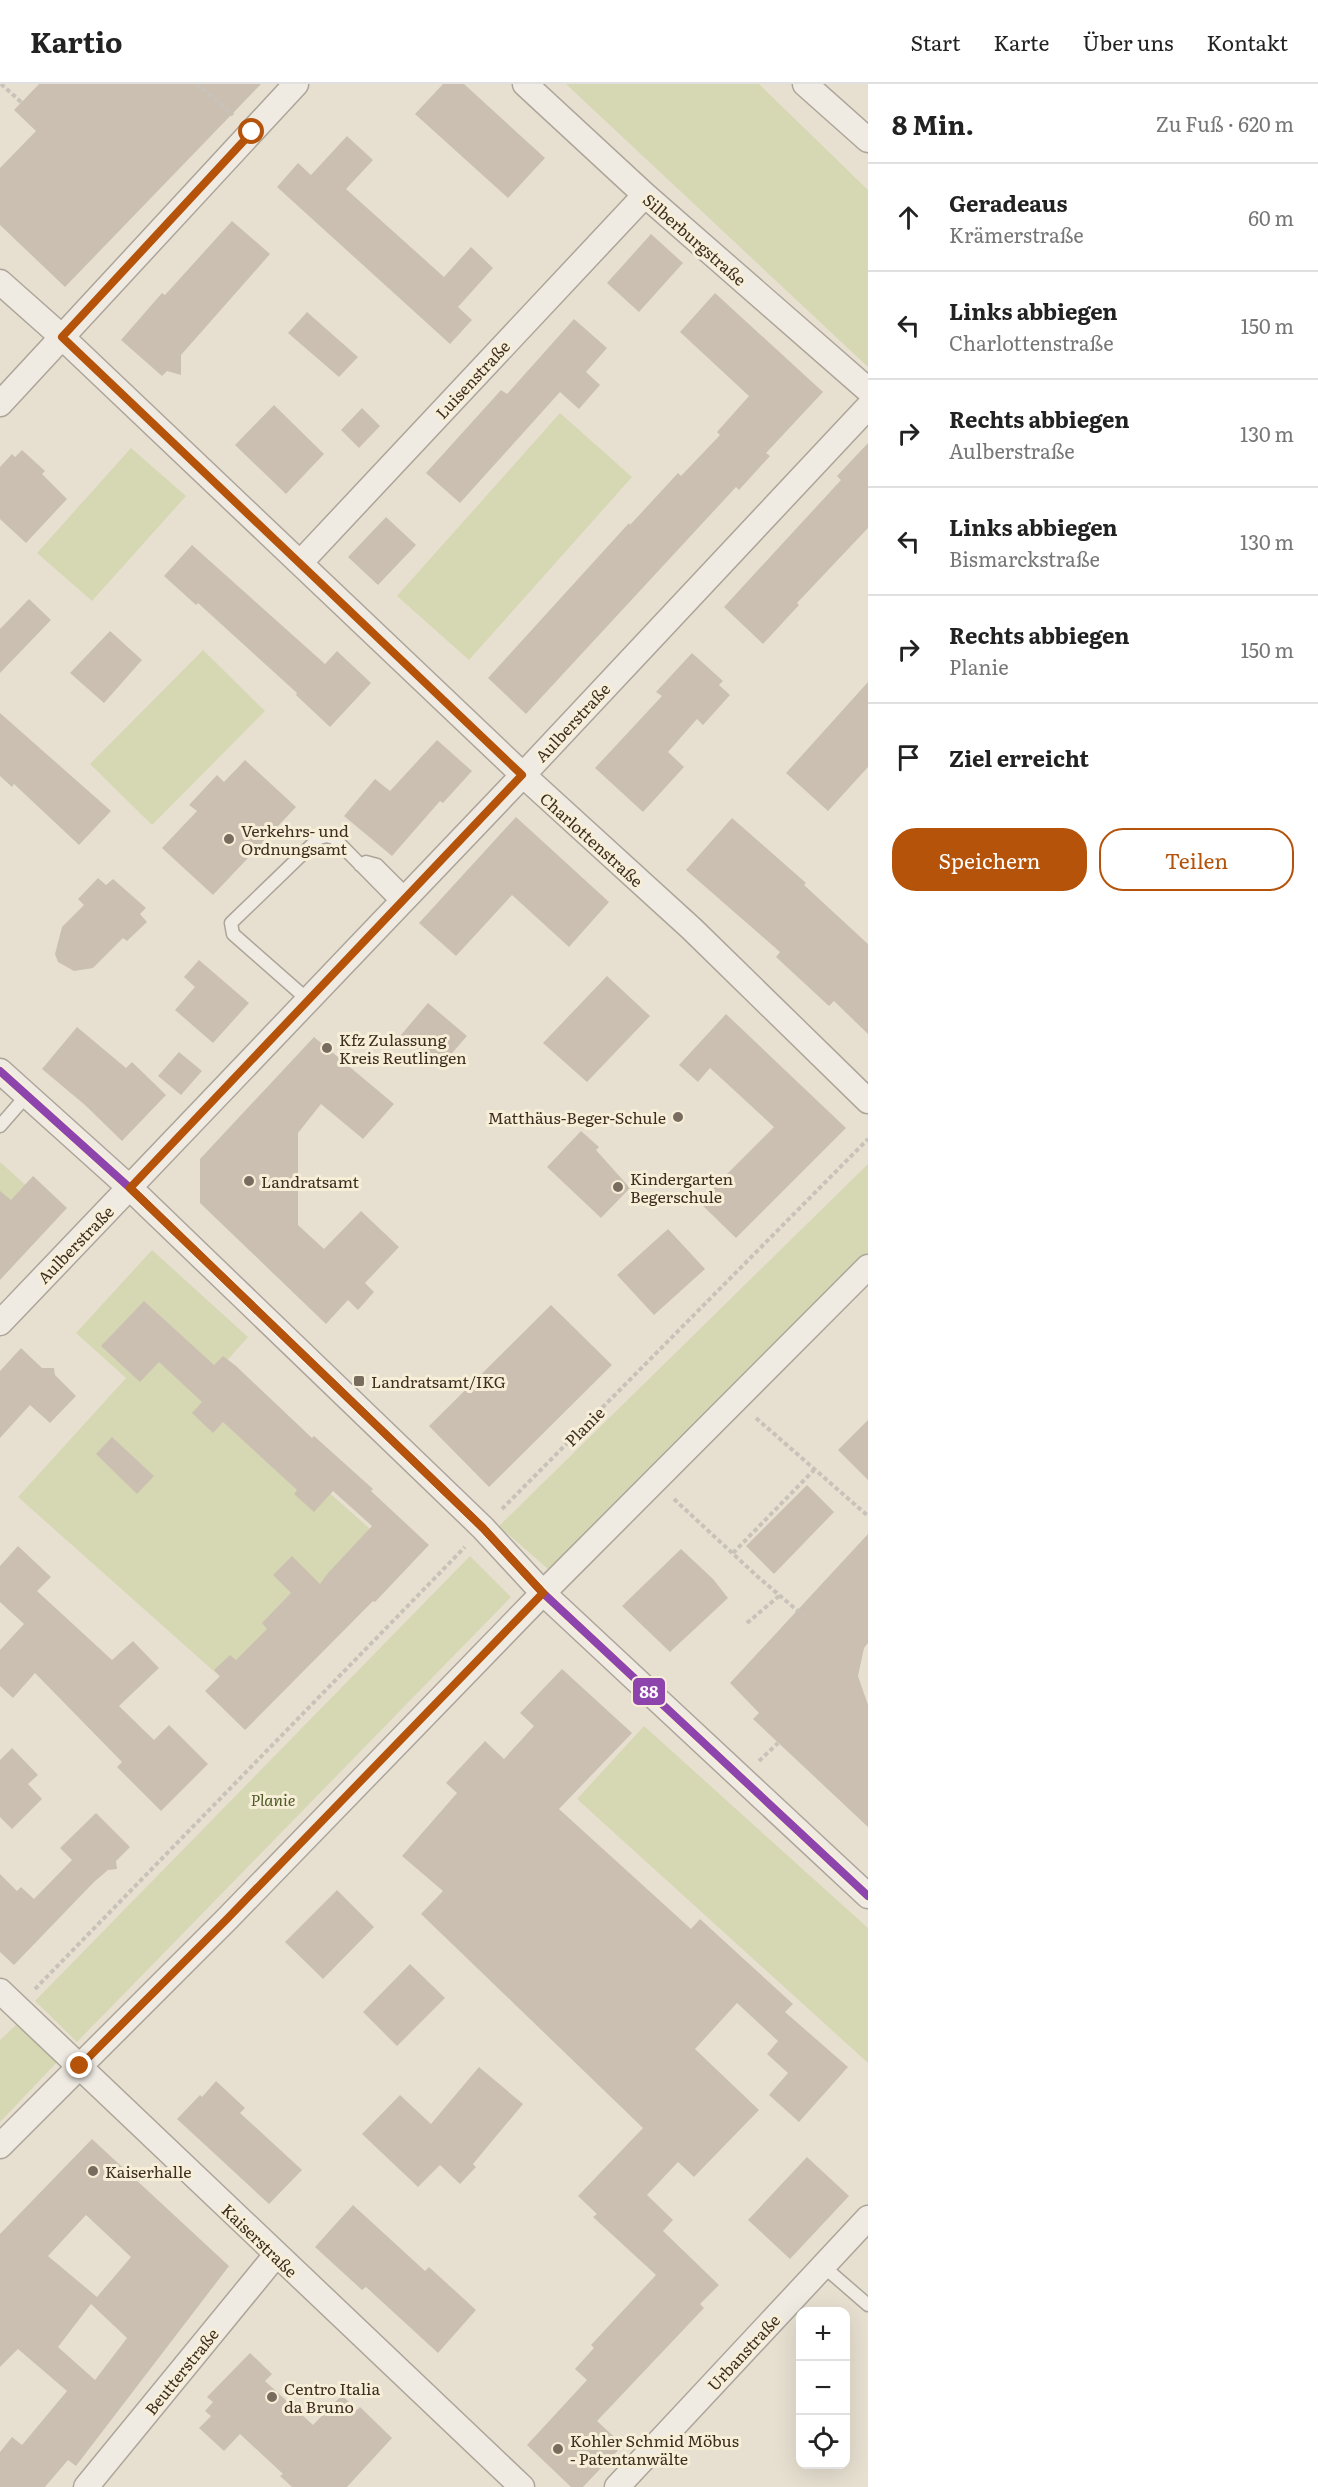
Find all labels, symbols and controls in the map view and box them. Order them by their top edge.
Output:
text: Kartio [30,20,123,62]
text: Start [910,26,961,57]
text: Karte [994,26,1049,57]
text: Über uns [1082,26,1173,57]
text: Kontakt [1206,26,1288,57]
text: 8 Min. [892,104,974,143]
text: Zu Fuß · 620 m [1156,108,1294,138]
route start [238,118,264,144]
text: Geradeaus [949,186,1067,219]
street label: Silberburgstraße [638,187,752,291]
icon: ahead [892,201,925,234]
text: 60 m [1248,202,1294,232]
text: Krämerstraße [949,219,1084,249]
text: Links abbiegen [949,294,1118,327]
icon: left [892,309,925,342]
text: 150 m [1241,310,1294,340]
text: Charlottenstraße [949,327,1114,357]
street label: Luisenstraße [429,334,515,424]
text: Rechts abbiegen [949,402,1129,435]
icon: right [892,417,925,450]
text: 130 m [1240,418,1294,448]
text: Aulberstraße [949,435,1075,465]
text: Links abbiegen [949,510,1118,543]
icon: left [892,525,925,558]
text: 130 m [1240,526,1294,556]
text: Bismarckstraße [949,543,1100,573]
text: Rechts abbiegen [949,618,1129,651]
icon: right [892,633,925,666]
text: 150 m [1241,634,1294,664]
text: Planie [949,651,1009,681]
street label: Aulberstraße [529,677,615,767]
icon: arrive [892,741,925,774]
text: Ziel erreicht [949,741,1089,774]
street label: Charlottenstraße [535,786,649,892]
place label: Verkehrs- und Ordnungsamt [241,818,349,860]
button: Speichern [892,828,1087,891]
button: Teilen [1099,828,1294,891]
marker: Verkehrs- und Ordnungsamt [222,832,236,846]
place label: Kfz Zulassung Kreis Reutlingen [339,1027,467,1069]
marker: Kfz Zulassung Kreis Reutlingen [320,1041,334,1055]
place label: Matthäus-Beger-Schule [488,1105,666,1129]
marker: Matthäus-Beger-Schule [671,1110,685,1124]
place label: Kindergarten Begerschule [630,1166,734,1208]
place label: Landratsamt [261,1169,359,1193]
marker: Landratsamt [242,1174,256,1188]
marker: Kindergarten Begerschule [611,1180,625,1194]
street label: Aulberstraße [31,1199,119,1289]
place label: Landratsamt/IKG [371,1369,506,1393]
marker: Landratsamt/IKG [352,1374,366,1388]
street label: Planie [559,1401,609,1451]
line badge: 88 [632,1677,666,1706]
text: 88 [640,1679,659,1703]
park label: Planie [251,1787,295,1811]
route end [66,2052,92,2078]
place label: Kaiserhalle [105,2159,191,2183]
marker: Kaiserhalle [86,2164,100,2178]
street label: Kaiserstraße [217,2198,303,2282]
map controls [796,2307,850,2469]
button: + [796,2307,850,2361]
street label: Urbanstraße [701,2308,785,2396]
street label: Beutterstraße [138,2322,224,2420]
button: − [796,2361,850,2415]
place label: Centro Italia da Bruno [284,2376,380,2418]
marker: Centro Italia da Bruno [265,2390,279,2404]
button: locate [796,2415,850,2469]
place label: Kohler Schmid Möbus - Patentanwälte [570,2428,739,2470]
marker: Kohler Schmid Möbus - Patentanwälte [551,2442,565,2456]

